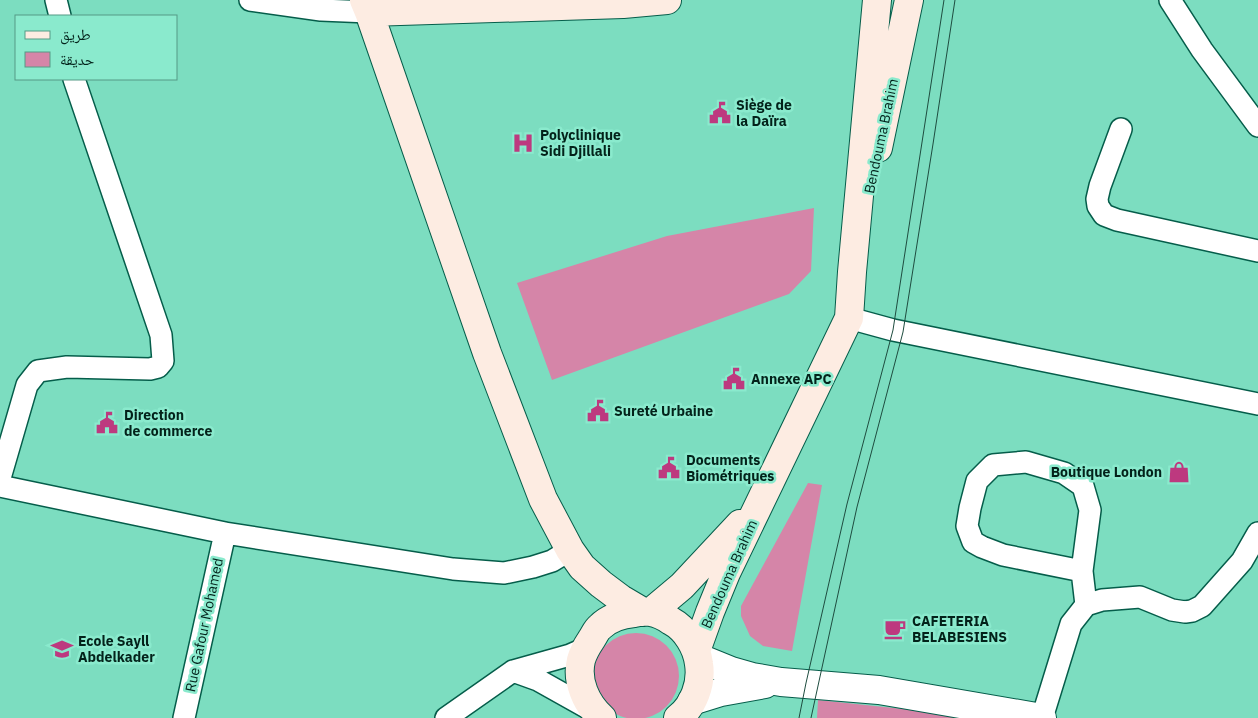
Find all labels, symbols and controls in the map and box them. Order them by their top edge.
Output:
legend [15,15,178,80]
text: طريق [60,25,91,45]
text: حديقة [60,50,95,69]
street label: Bendouma Brahim [860,77,902,195]
place label: Siège de la Daïra [736,96,792,130]
public building icon: Siège de la Daïra [707,100,733,126]
place label: Polyclinique Sidi Djillali [540,126,621,160]
hospital icon: Polyclinique Sidi Djillali [510,130,536,156]
public building icon: Annexe APC [721,366,747,392]
place label: Annexe APC [751,370,832,388]
public building icon: Sureté Urbaine [585,398,611,424]
place label: Sureté Urbaine [614,402,713,420]
place label: Direction de commerce [124,406,212,440]
public building icon: Direction de commerce [94,410,120,436]
place label: Documents Biométriques [686,451,774,485]
public building icon: Documents Biométriques [656,455,682,481]
shop icon: Boutique London [1166,459,1192,485]
place label: Boutique London [1051,463,1162,481]
street label: Bendouma Brahim [697,517,761,631]
street label: Rue Gafour Mohamed [181,556,227,694]
place label: CAFETERIA BELABESIENS [912,612,1007,646]
cafe icon: CAFETERIA BELABESIENS [882,616,908,642]
place label: Ecole Sayll Abdelkader [78,632,155,666]
school or university icon: Ecole Sayll Abdelkader [49,636,75,662]

